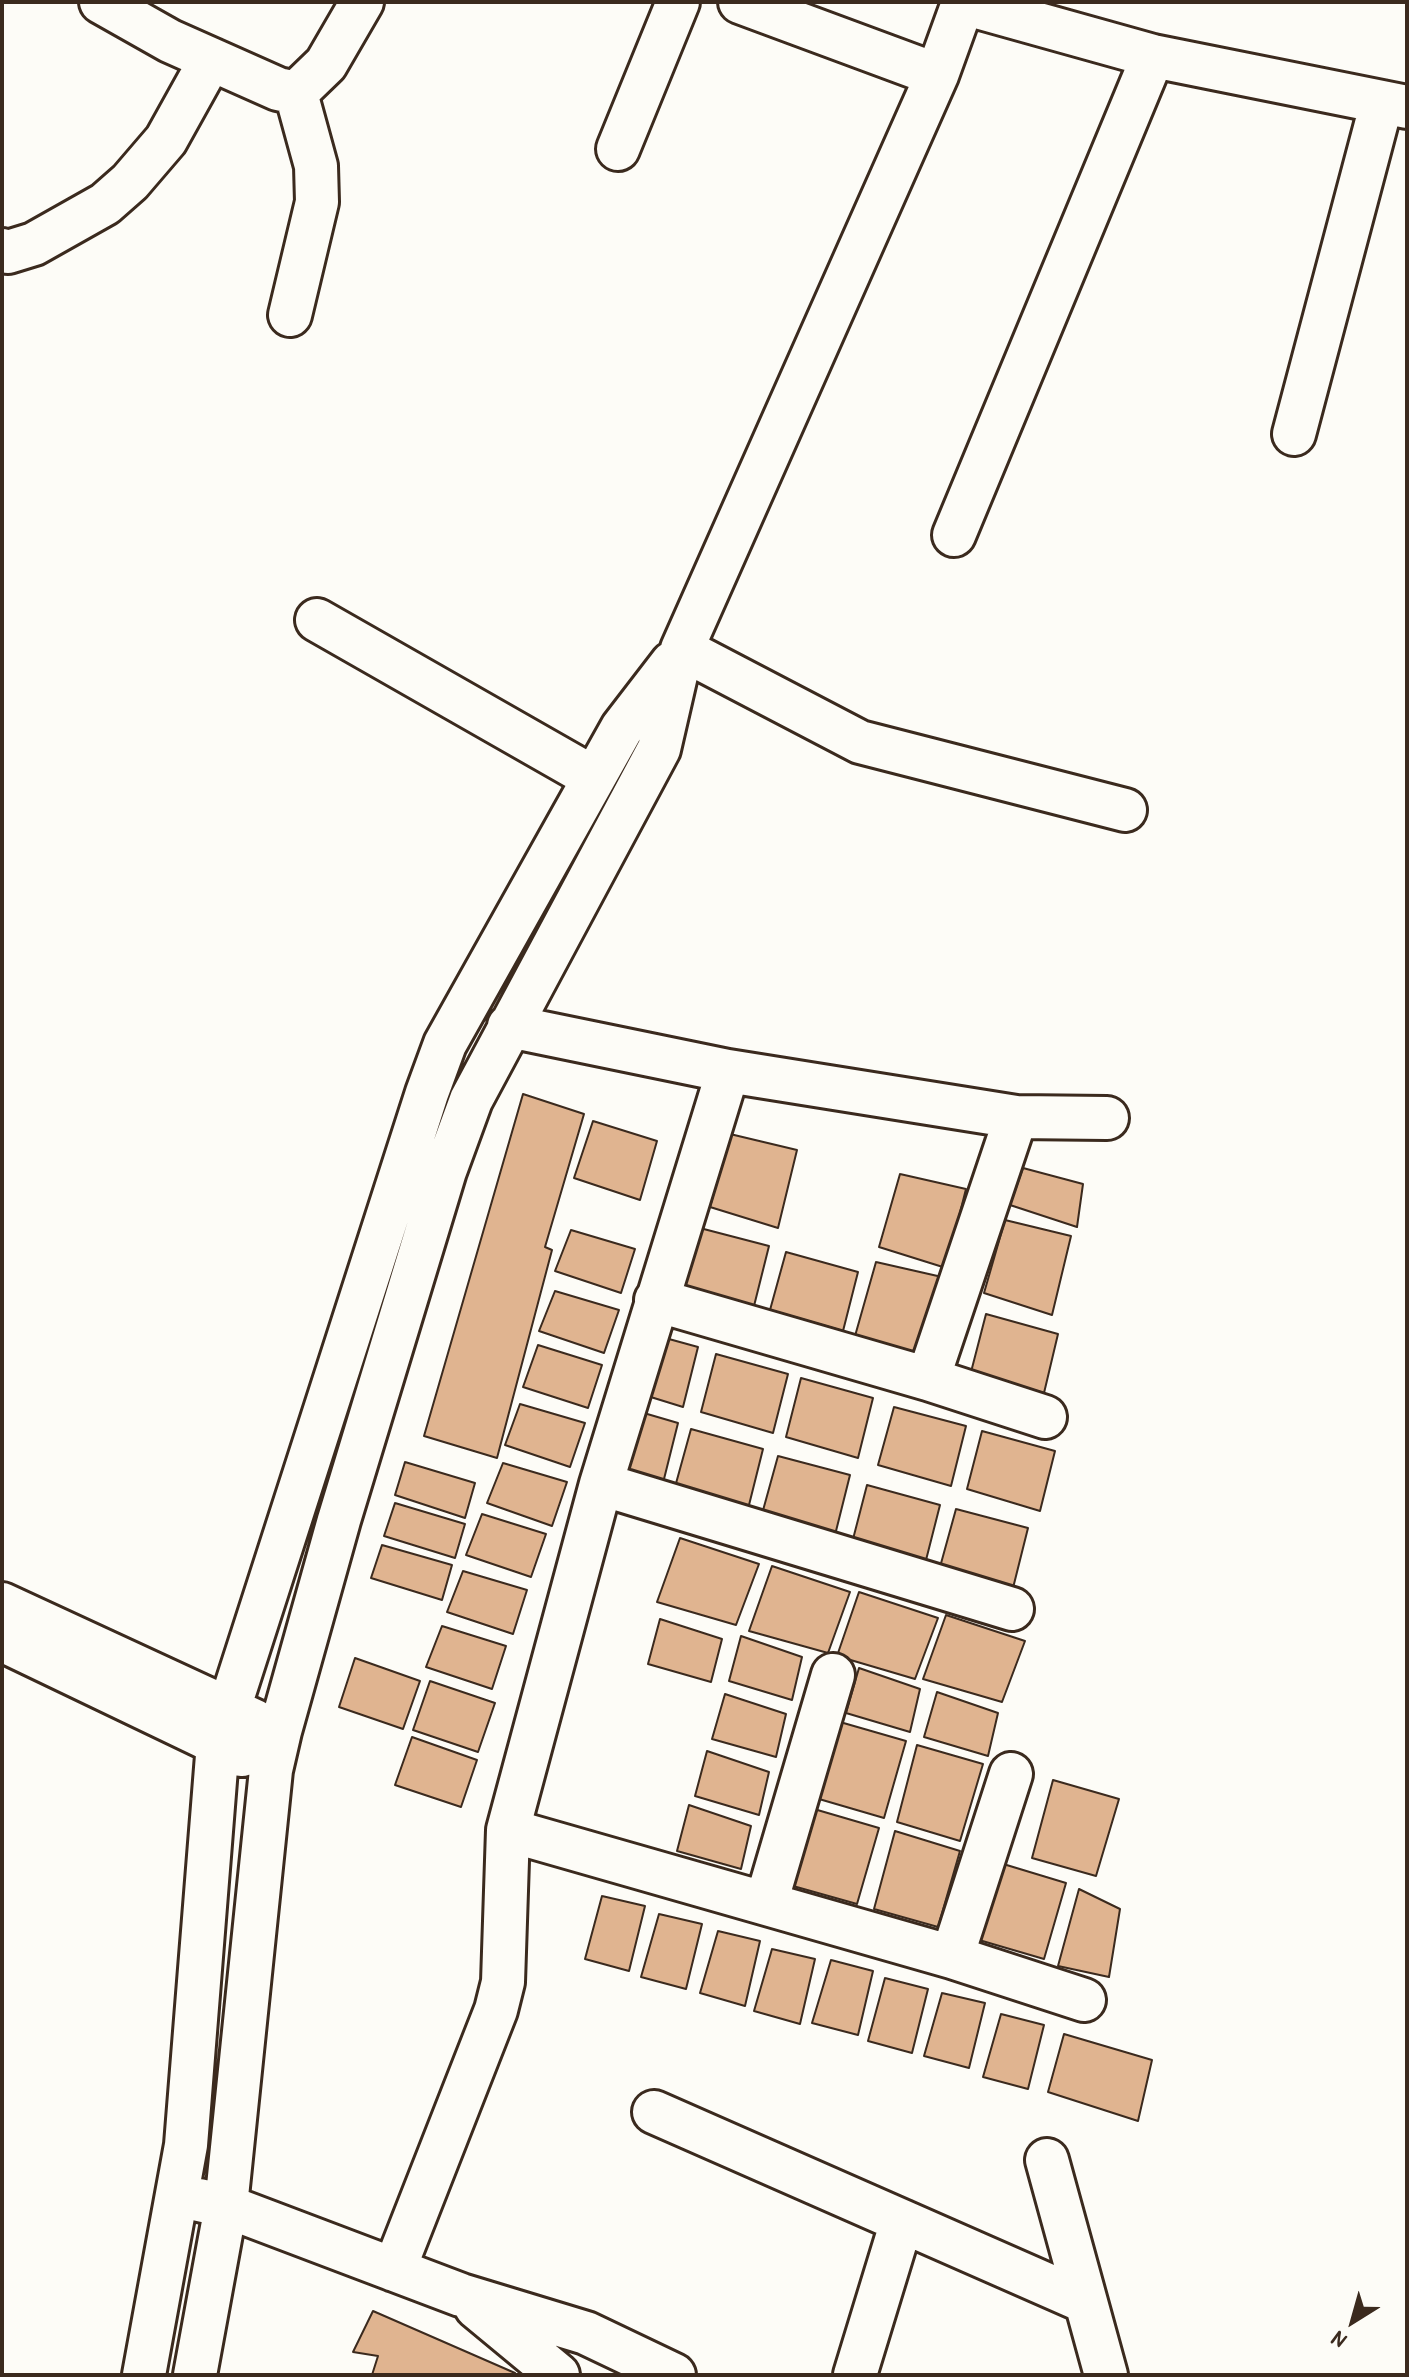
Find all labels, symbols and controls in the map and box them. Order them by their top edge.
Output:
north arrow [1313,2281,1393,2361]
text: N [1325,2325,1352,2356]

